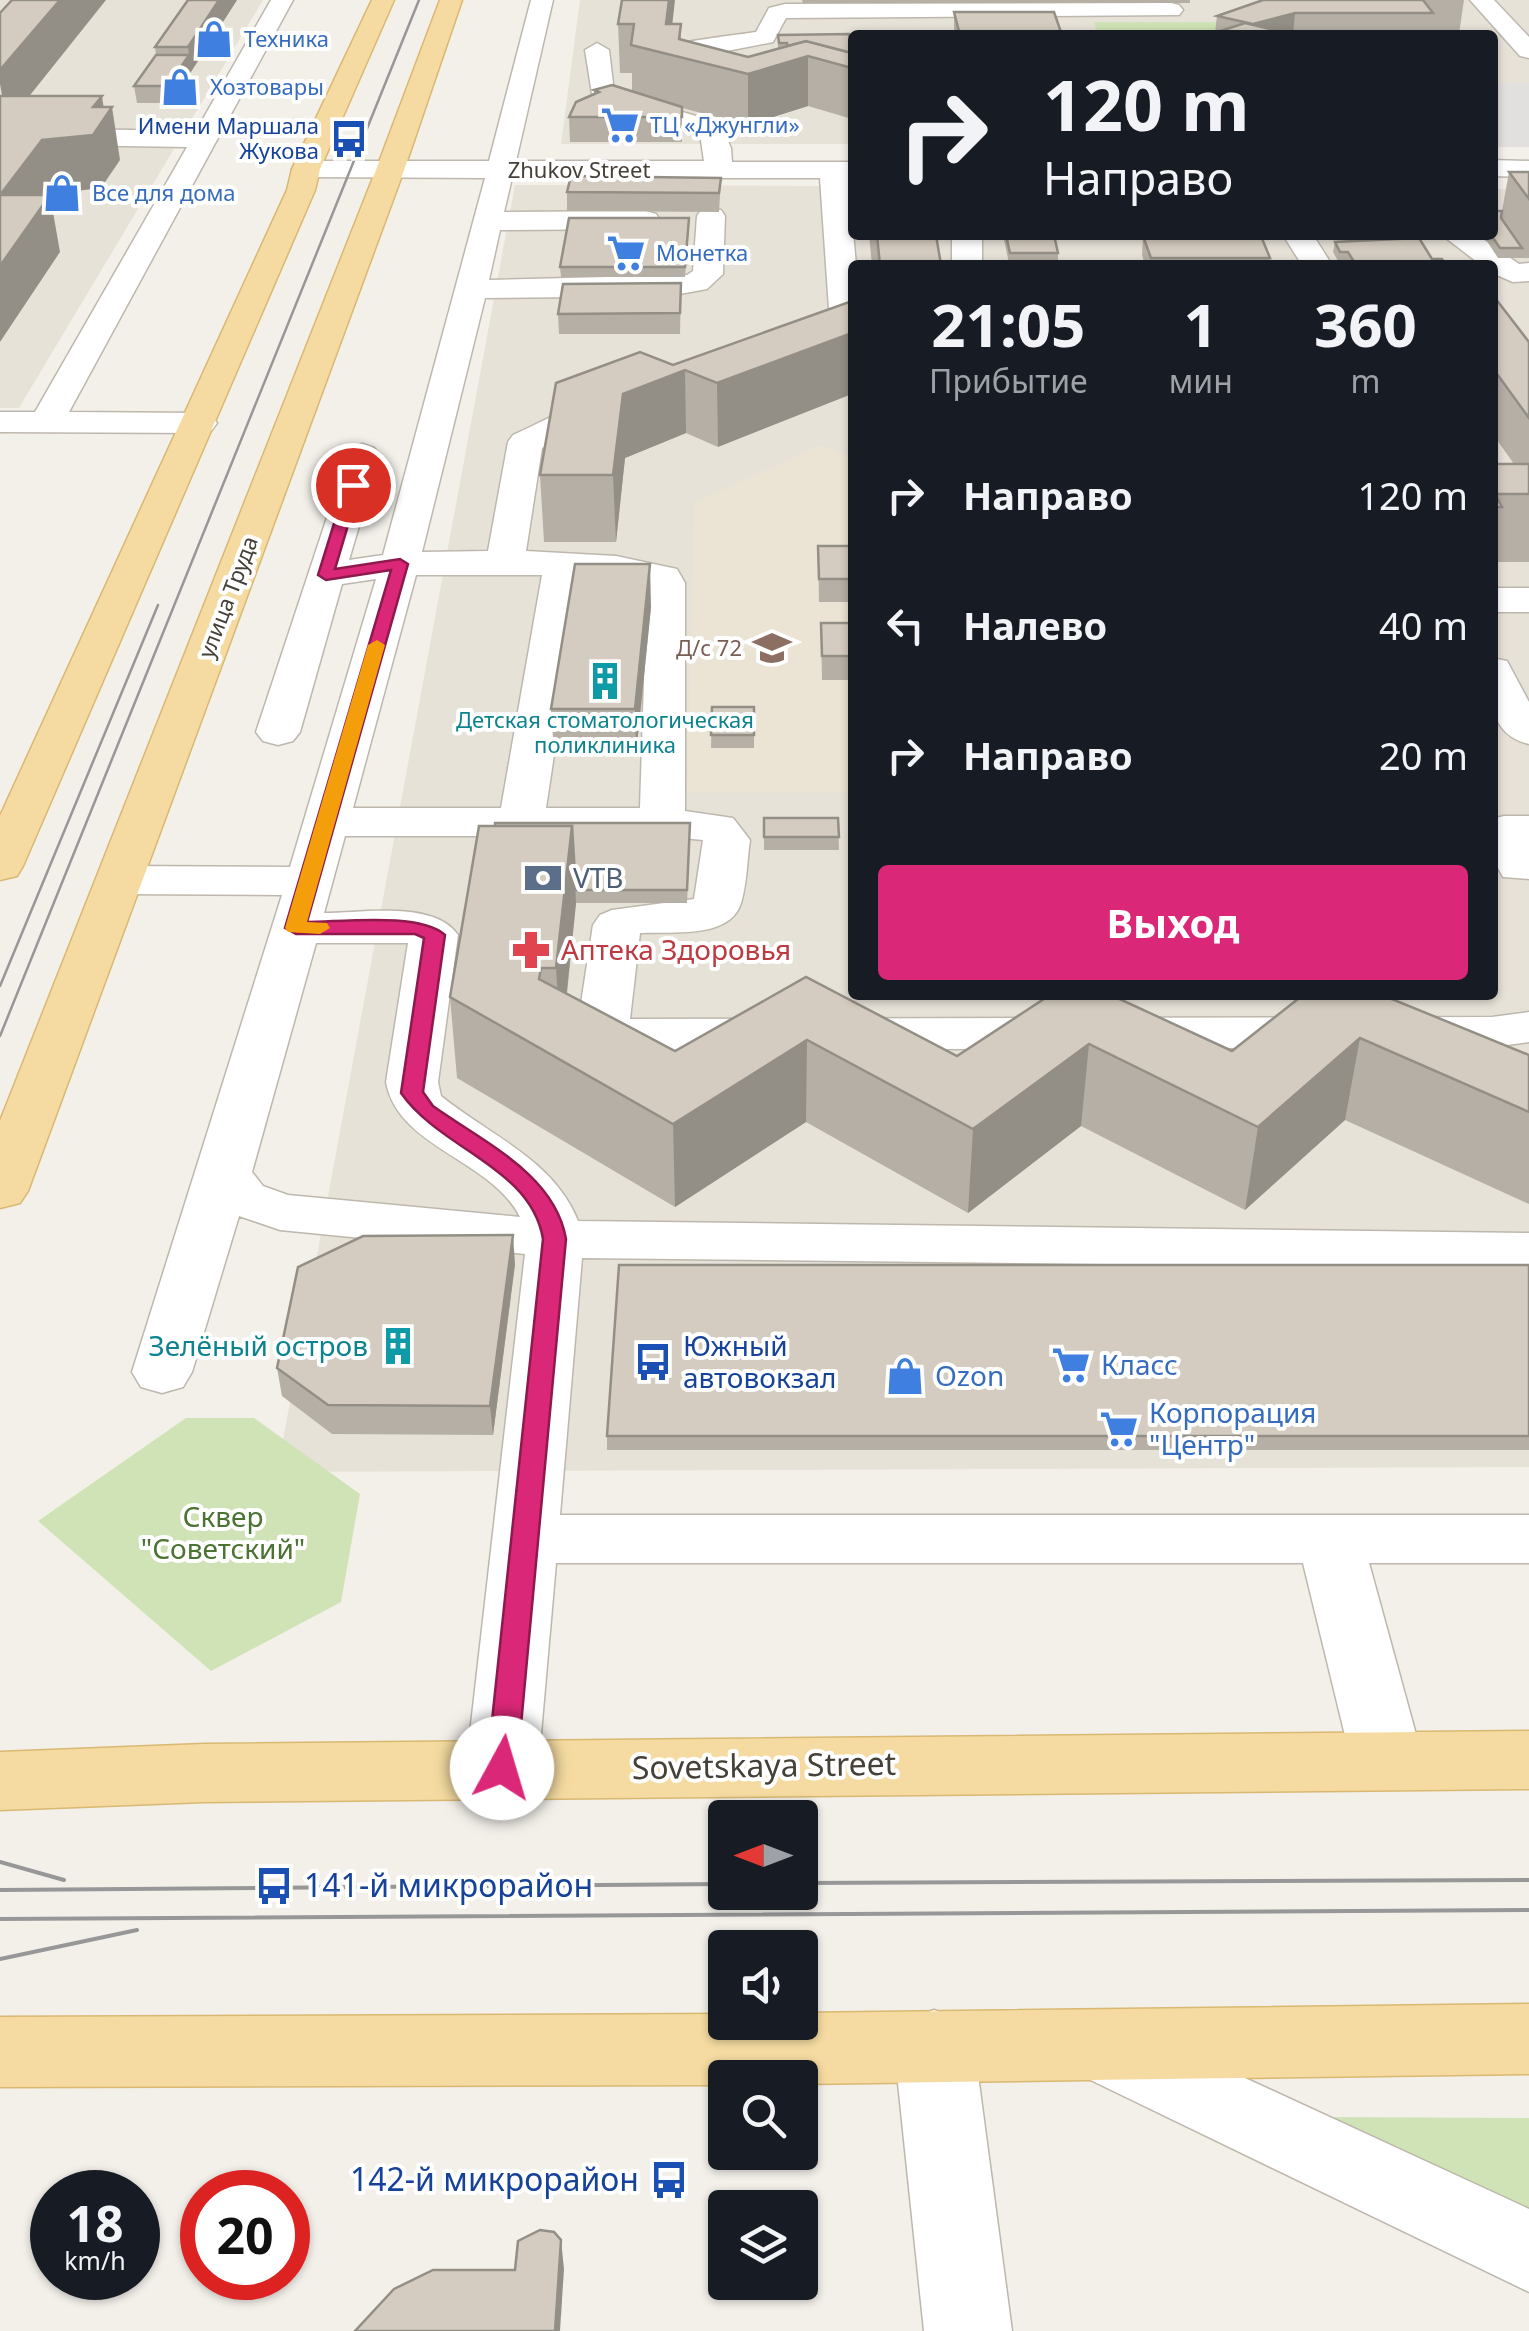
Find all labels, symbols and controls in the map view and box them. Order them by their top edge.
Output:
shop icon: Техника [193,18,235,60]
place label: Техника [244,23,329,53]
text: 120 m [1043,56,1250,152]
shop icon: Хозтовары [159,66,201,108]
icon: right [878,70,1008,200]
place label: Хозтовары [210,71,324,101]
supermarket icon: ТЦ «Джунгли» [599,104,641,146]
place label: ТЦ «Джунгли» [650,109,800,139]
place label: Имени Маршала Жукова [138,110,319,165]
bus stop icon: Имени Маршала Жукова [328,118,370,160]
text: Направо [1043,147,1233,208]
street label: Zhukov Street [508,154,650,184]
shop icon: Все для дома [41,172,83,214]
place label: Все для дома [92,177,236,207]
supermarket icon: Монетка [605,232,647,274]
place label: Монетка [656,237,748,267]
text: 21:05 [931,283,1085,365]
text: 1 [1184,283,1218,365]
text: 360 [1314,283,1417,365]
text: Прибытие [929,359,1088,402]
text: мин [1169,359,1233,402]
text: m [1350,359,1380,402]
pin [311,443,396,528]
icon: arrive [326,458,381,513]
icon: right [878,468,933,523]
text: Направо [963,469,1133,521]
text: 120 m [1357,469,1468,521]
street label: улица Труда [190,531,264,662]
icon: left [878,598,933,653]
text: Налево [963,599,1107,651]
text: 40 m [1379,599,1468,651]
school or university icon: Д/с 72 [751,627,793,669]
place label: Д/с 72 [676,632,742,662]
building icon: Детская стоматологическая поликлиника [584,660,626,702]
place label: Детская стоматологическая поликлиника [456,704,754,759]
icon: right [878,728,933,783]
text: Направо [963,729,1133,781]
text: 20 m [1379,729,1468,781]
bank icon: VTB [522,857,564,899]
place label: VTB [573,858,624,896]
button: Выход [878,865,1468,980]
pharmacy icon: Аптека Здоровья [510,929,552,971]
place label: Аптека Здоровья [561,930,791,968]
building icon: Зелёный остров [377,1325,419,1367]
place label: Зелёный остров [149,1326,368,1364]
place label: Южный автовокзал [683,1326,836,1396]
bus stop icon: Южный автовокзал [632,1341,674,1383]
supermarket icon: Класс [1050,1344,1092,1386]
place label: Класс [1101,1345,1178,1383]
shop icon: Ozon [884,1355,926,1397]
place label: Ozon [935,1356,1004,1394]
place label: Корпорация "Центр" [1149,1393,1316,1463]
supermarket icon: Корпорация "Центр" [1098,1408,1140,1450]
park label: Сквер "Советский" [141,1497,305,1567]
position arrow [450,1716,554,1820]
street label: Sovetskaya Street [631,1741,897,1788]
north arrow [708,1800,818,1910]
map controls [708,1800,818,2300]
place label: 141-й микрорайон [304,1863,593,1906]
bus stop icon: 141-й микрорайон [253,1865,295,1907]
button: sound [708,1930,818,2040]
button: search [708,2060,818,2170]
place label: 142-й микрорайон [350,2157,639,2200]
bus stop icon: 142-й микрорайон [648,2159,690,2201]
speed limit sign: 20 [180,2170,310,2300]
text: 18 [66,2189,124,2257]
button: layers [708,2190,818,2300]
text: km/h [64,2243,126,2277]

